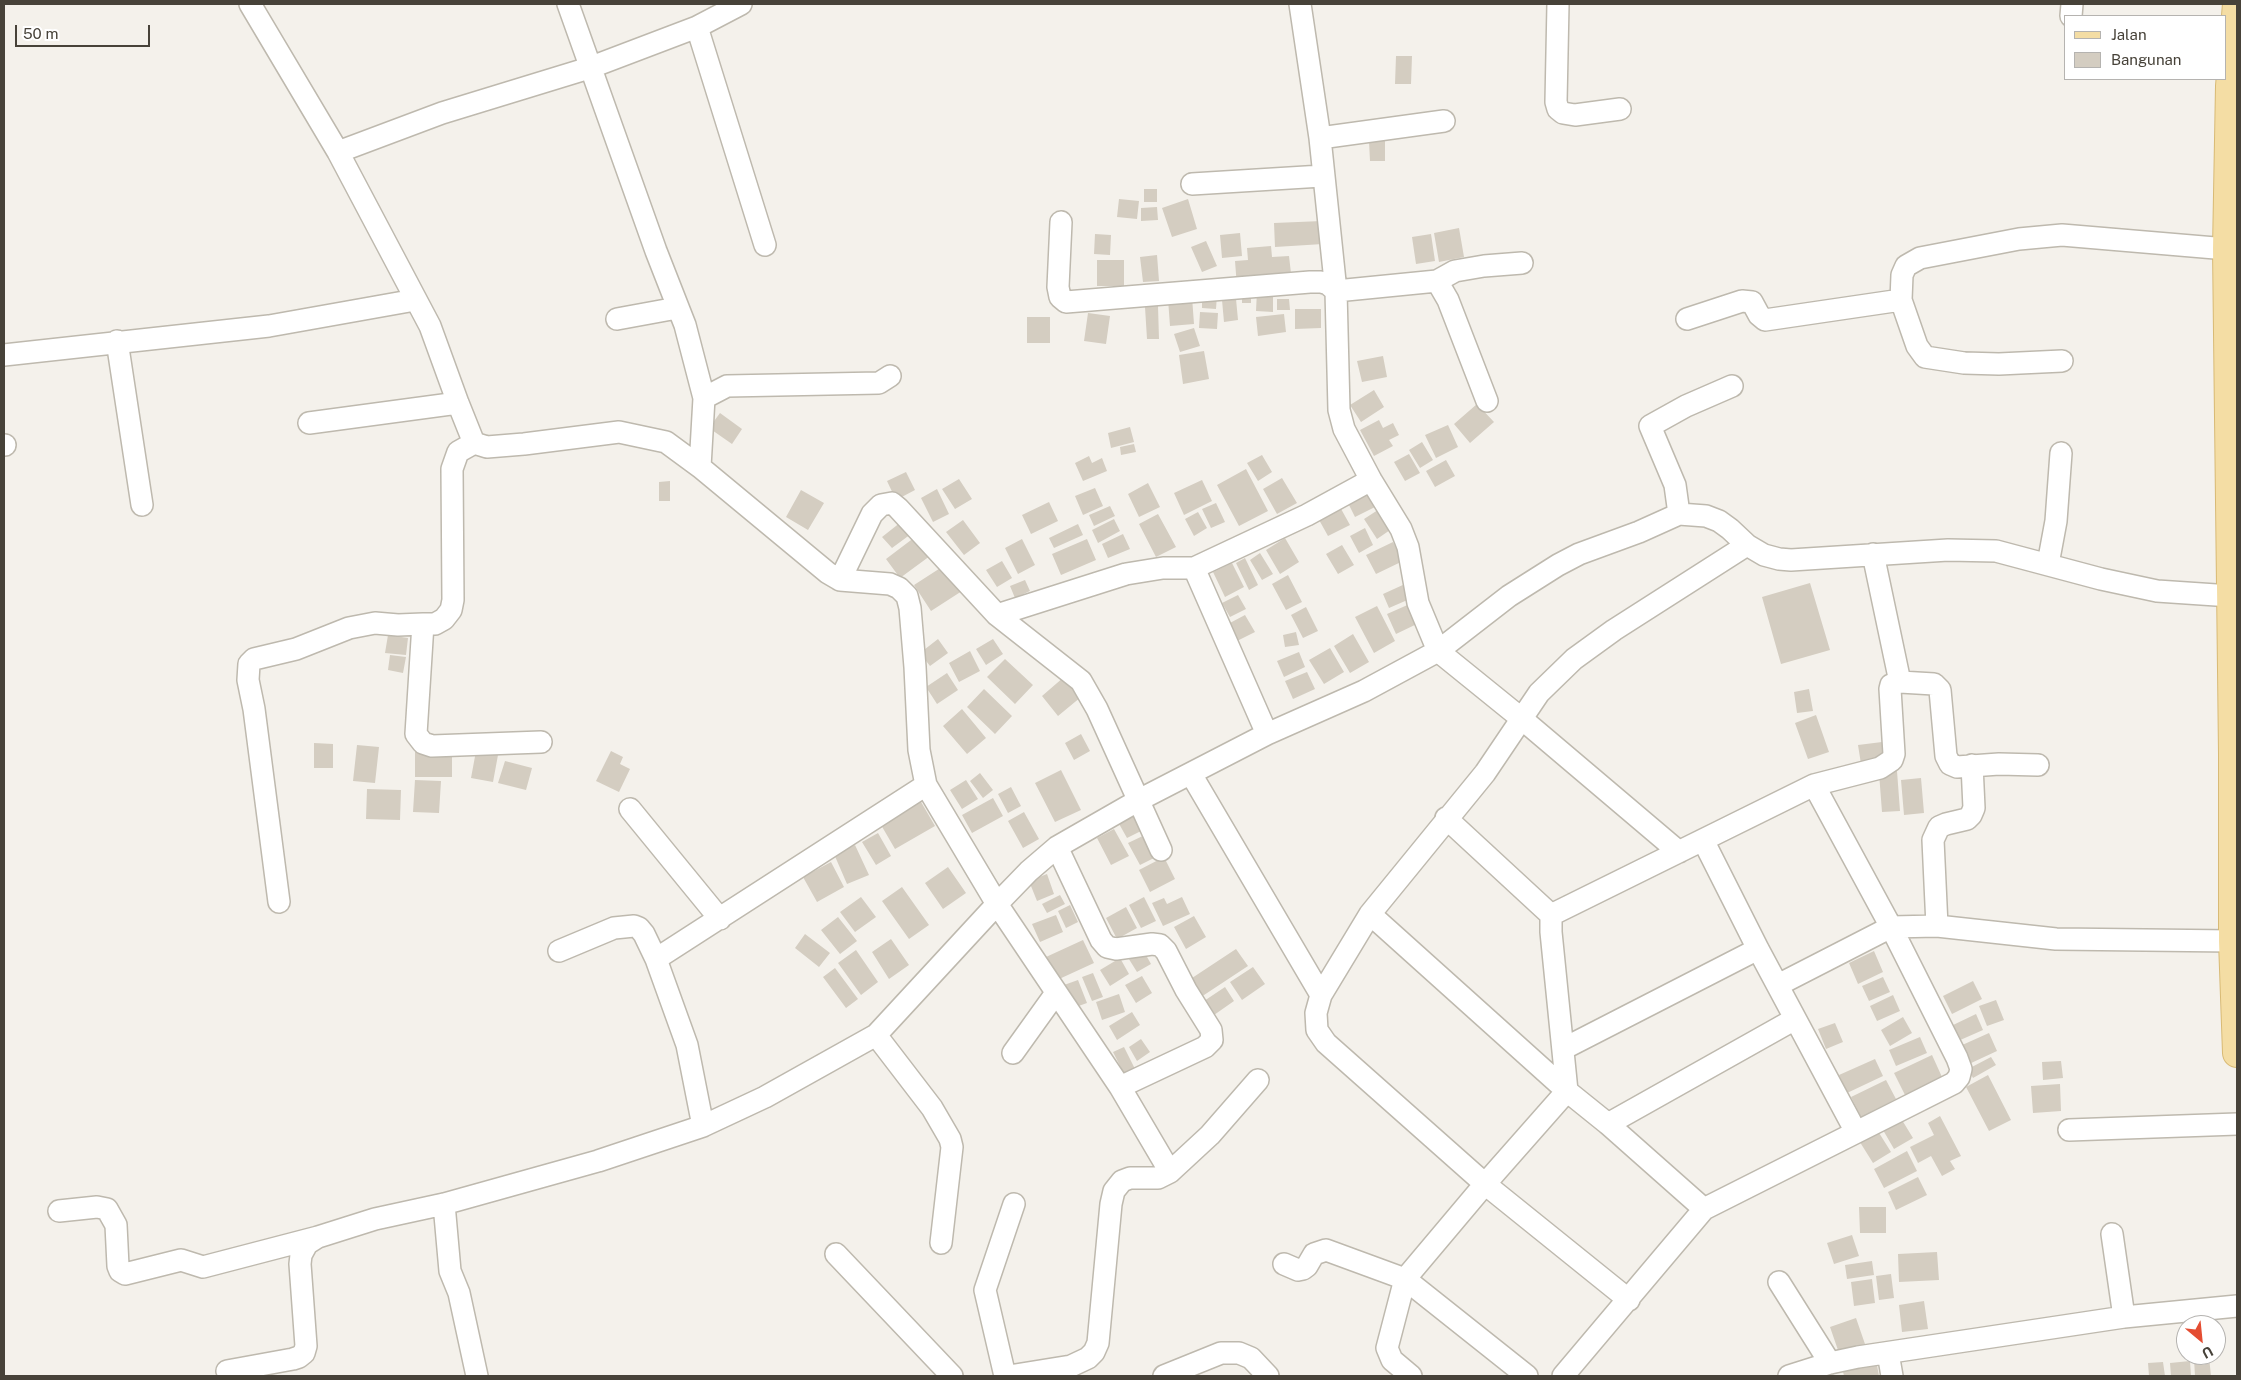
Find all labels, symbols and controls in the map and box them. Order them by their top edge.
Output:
scale bar [18,15,152,47]
legend [2064,15,2226,80]
text: 50 m [23,25,58,42]
text: Jalan [2111,26,2147,43]
text: Bangunan [2111,51,2182,68]
north arrow [2176,1315,2226,1365]
text: U [2199,1343,2216,1362]

